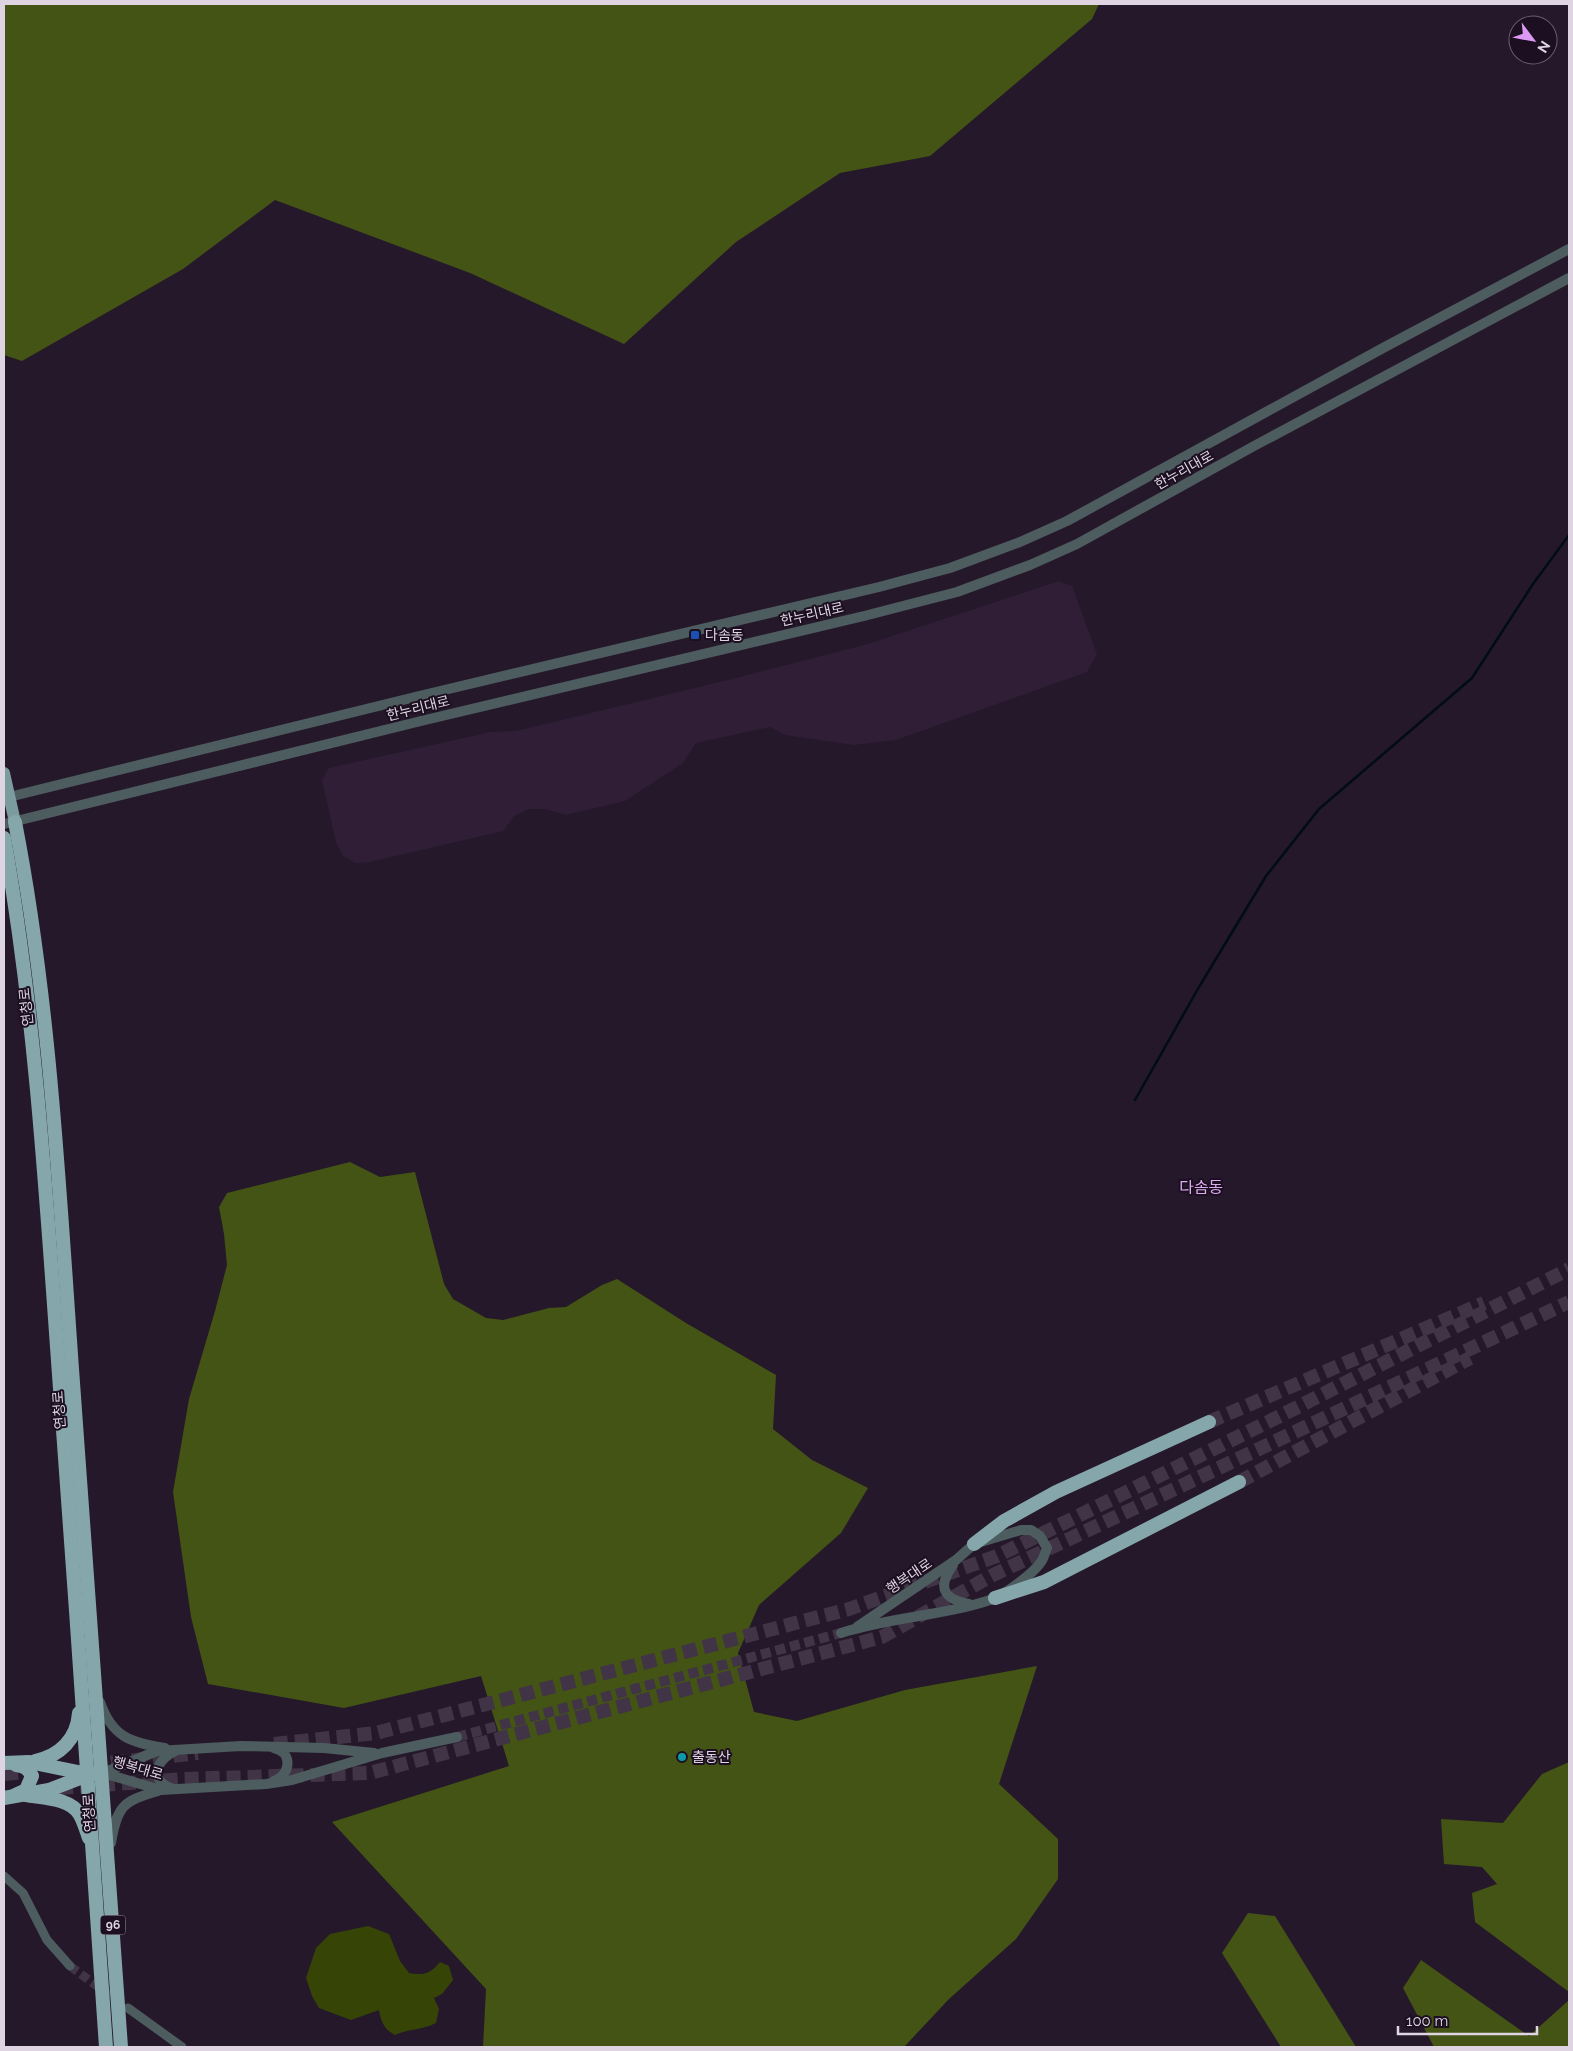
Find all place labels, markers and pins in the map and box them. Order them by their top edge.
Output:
place label: 다솜동 [705,627,744,643]
marker: 다솜동 [689,629,701,641]
place label: 출동산 [692,1749,731,1765]
marker: 출동산 [676,1751,688,1763]

